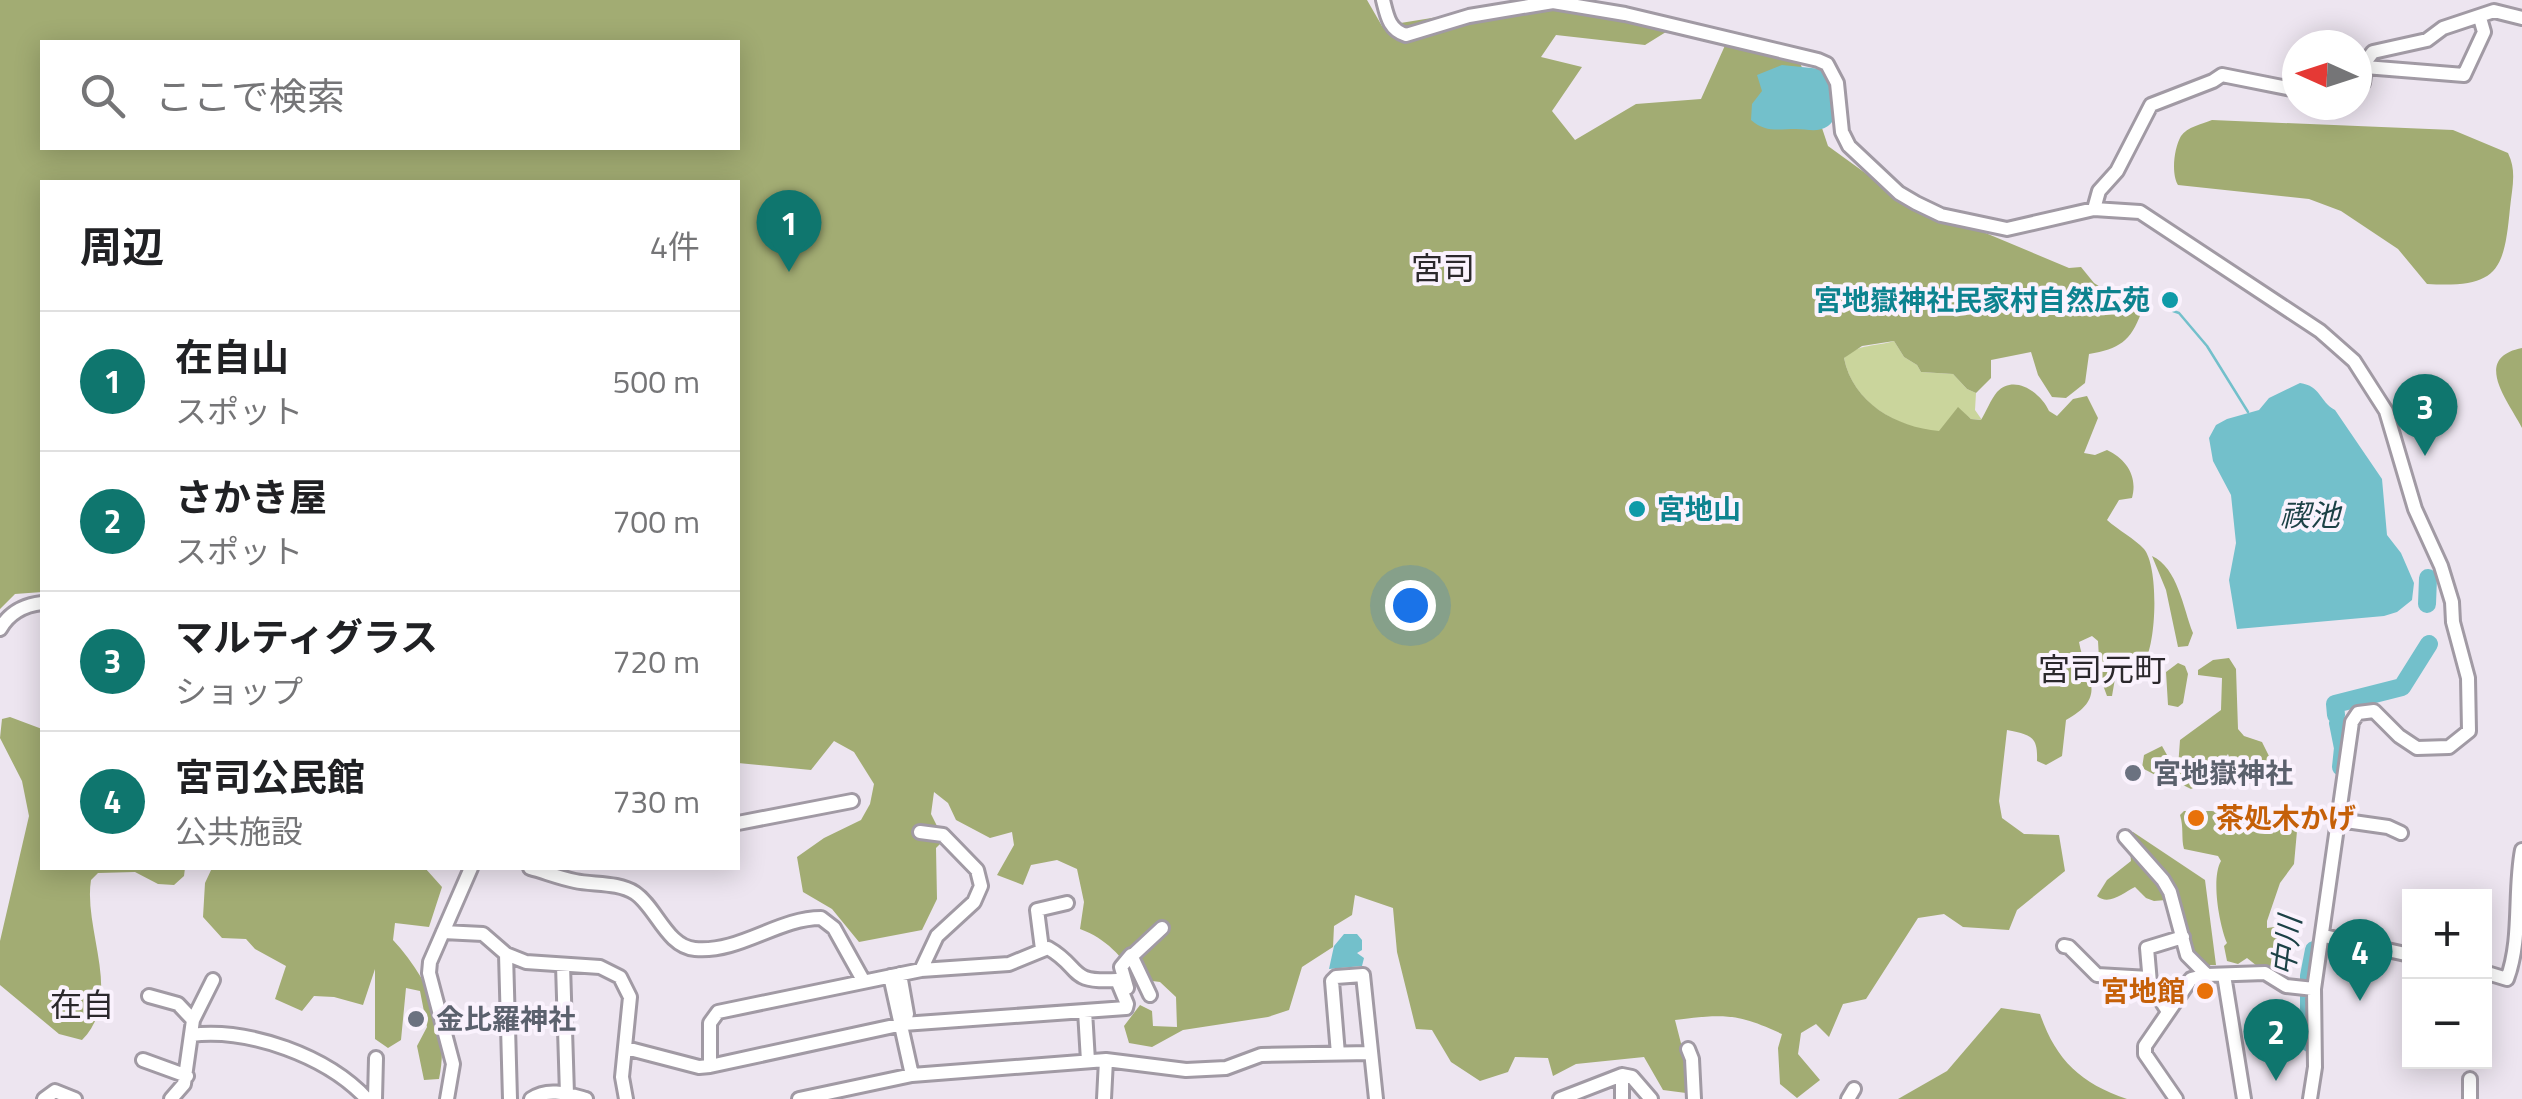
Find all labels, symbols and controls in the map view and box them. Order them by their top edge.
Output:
north arrow [2282,30,2372,120]
search box [40,40,740,150]
text: ここで検索 [155,67,345,125]
icon: search [75,68,130,123]
pin: 1 [756,190,822,272]
text: 周辺 [80,214,164,278]
text: 4件 [650,222,700,270]
district label: 宮司 [1411,244,1475,292]
place label: 宮地嶽神社民家村自然広苑 [1814,278,2150,321]
marker: 宮地嶽神社民家村自然広苑 [2159,289,2181,311]
text: 在自山 [175,328,289,386]
text: 1 [104,357,121,405]
text: 500 m [612,357,700,405]
pin: 3 [2392,374,2458,456]
text: スポット [175,387,303,435]
text: さかき屋 [175,468,327,526]
place label: 宮地山 [1657,487,1741,530]
water label: 禊池 [2280,492,2343,538]
text: 2 [104,497,121,545]
text: 700 m [612,497,700,545]
marker: 宮地山 [1626,498,1648,520]
text: スポット [175,527,303,575]
your location [1385,580,1436,631]
text: マルティグラス [175,608,438,666]
text: 3 [104,637,121,685]
text: 720 m [612,637,700,685]
district label: 宮司元町 [2038,645,2166,693]
text: ショップ [175,667,303,715]
text: 宮司公民館 [175,748,365,806]
place label: 宮地嶽神社 [2153,751,2293,794]
marker: 宮地嶽神社 [2122,762,2144,784]
text: 4 [104,777,121,825]
text: 730 m [612,777,700,825]
place label: 茶処木かげ [2216,796,2356,839]
text: 公共施設 [175,807,303,855]
marker: 茶処木かげ [2185,807,2207,829]
map controls [2402,889,2492,1069]
button: + [2402,889,2492,979]
water label: 中川 [2260,910,2313,978]
pin: 4 [2328,918,2392,1001]
place label: 宮地館 [2101,969,2185,1012]
button: − [2402,979,2492,1069]
district label: 在自 [50,980,114,1028]
marker: 宮地館 [2194,980,2216,1002]
place label: 金比羅神社 [436,997,576,1040]
pin: 2 [2244,998,2308,1081]
marker: 金比羅神社 [405,1008,427,1030]

